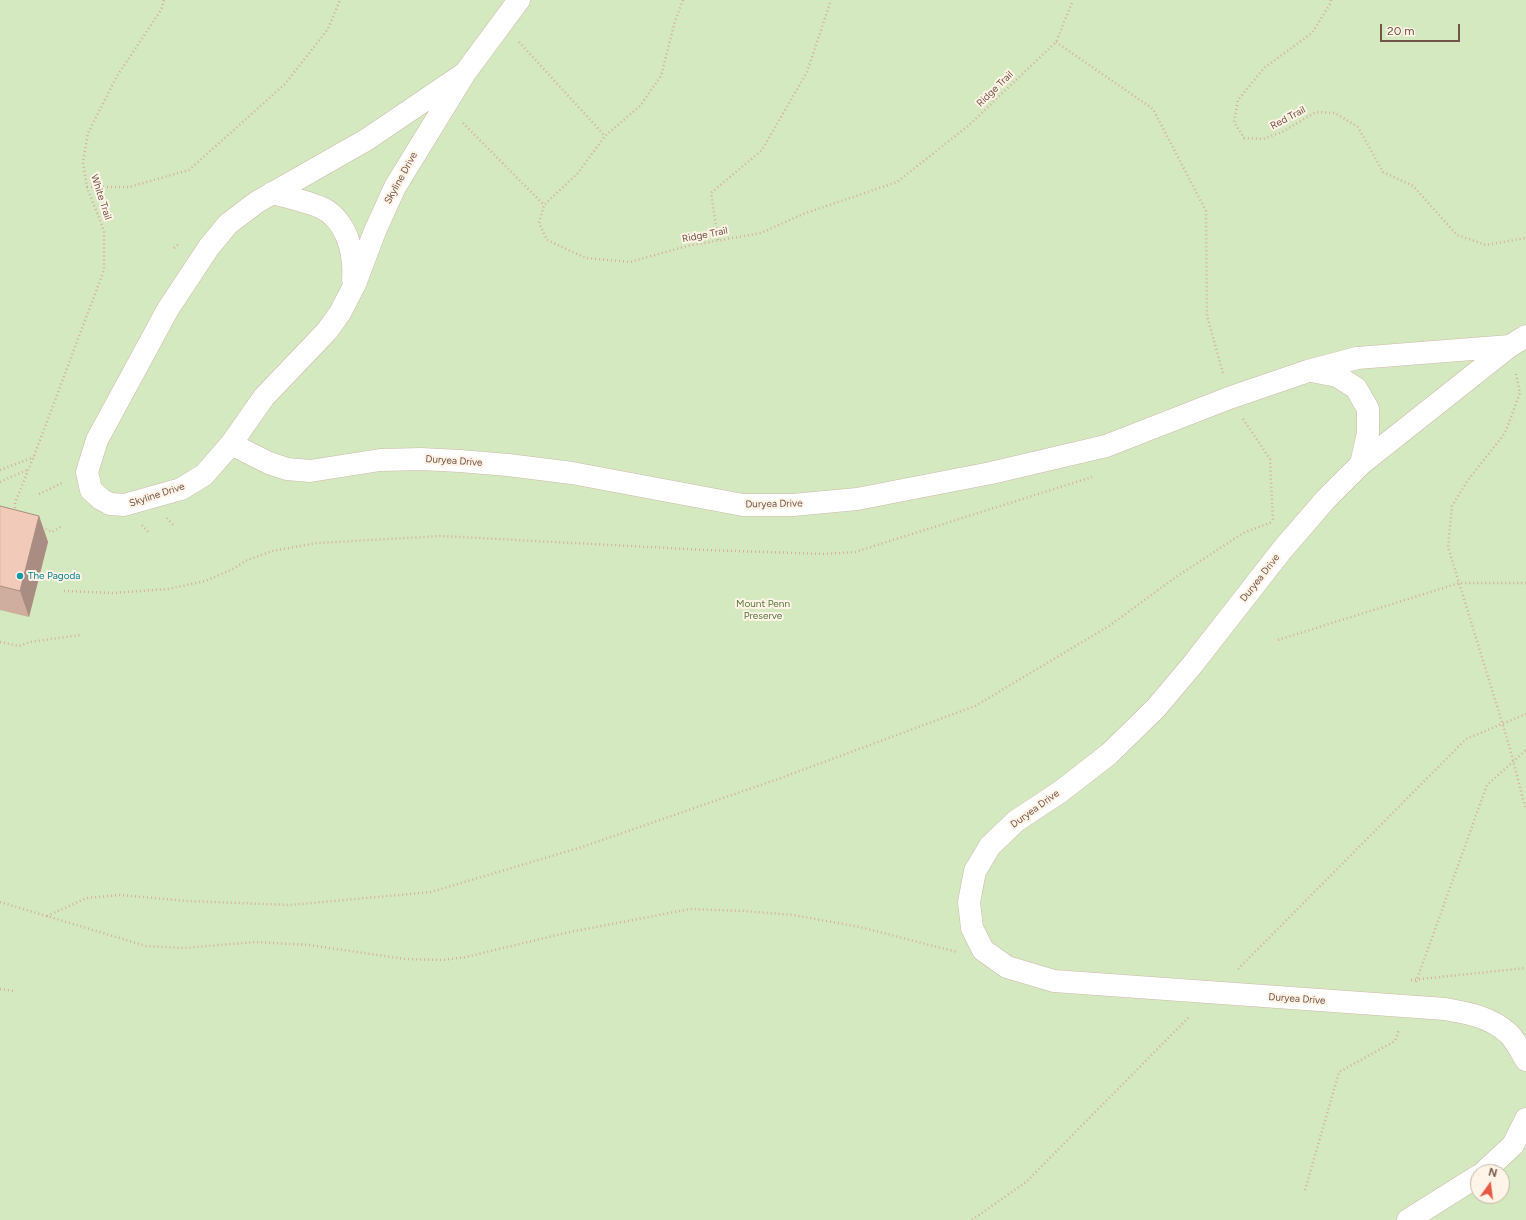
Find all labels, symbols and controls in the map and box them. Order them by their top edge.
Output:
scale bar [1382,16,1462,42]
text: 20 m [1387,24,1415,38]
street label: Ridge Trail [974,69,1016,109]
street label: Red Trail [1268,104,1308,132]
street label: Skyline Drive [382,150,420,206]
street label: White Trail [88,173,114,221]
street label: Ridge Trail [681,225,729,245]
street label: Duryea Drive [425,453,483,469]
street label: Skyline Drive [128,480,186,510]
street label: Duryea Drive [745,498,803,510]
street label: Duryea Drive [1238,552,1282,604]
place label: The Pagoda [28,570,80,582]
marker: The Pagoda [15,571,25,581]
park label: Mount Penn Preserve [736,598,790,622]
street label: Duryea Drive [1008,787,1062,831]
street label: Duryea Drive [1268,991,1326,1007]
north arrow [1470,1164,1510,1204]
text: N [1487,1166,1498,1180]

